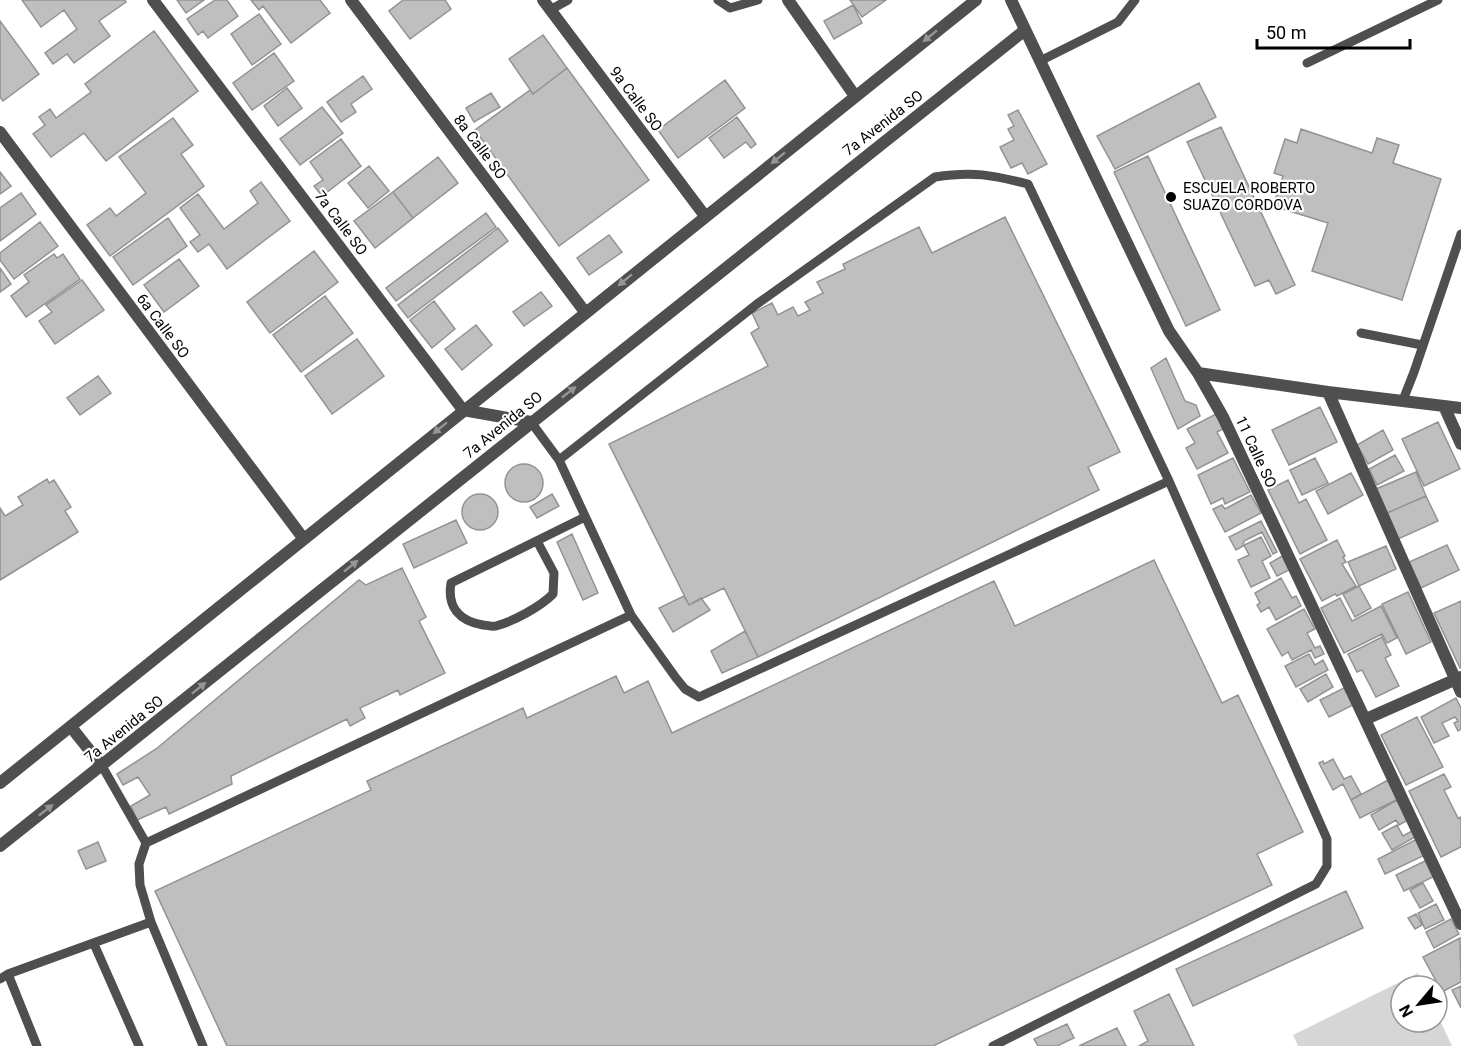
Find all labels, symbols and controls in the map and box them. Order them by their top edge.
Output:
scale bar [1257,12,1410,50]
text: 50 m [1266,22,1306,43]
one-way arrow [922,30,938,43]
street label: 9a Calle SO [606,63,666,135]
street label: 7a Avenida SO [839,86,927,160]
street label: 8a Calle SO [450,111,510,183]
one-way arrow [770,152,785,164]
place label: ESCUELA ROBERTO SUAZO CORDOVA [1183,179,1315,214]
street label: 7a Calle SO [311,187,371,259]
marker: ESCUELA ROBERTO SUAZO CORDOVA [1164,190,1178,204]
one-way arrow [618,273,633,285]
street label: 6a Calle SO [133,290,193,362]
one-way arrow [561,386,576,398]
street label: 7a Avenida SO [460,388,546,462]
street label: 11 Calle SO [1232,413,1280,491]
one-way arrow [433,421,448,434]
one-way arrow [343,560,359,573]
one-way arrow [191,682,207,695]
street label: 7a Avenida SO [81,692,167,766]
one-way arrow [38,803,54,816]
north arrow [1389,974,1449,1034]
text: N [1395,1001,1417,1021]

